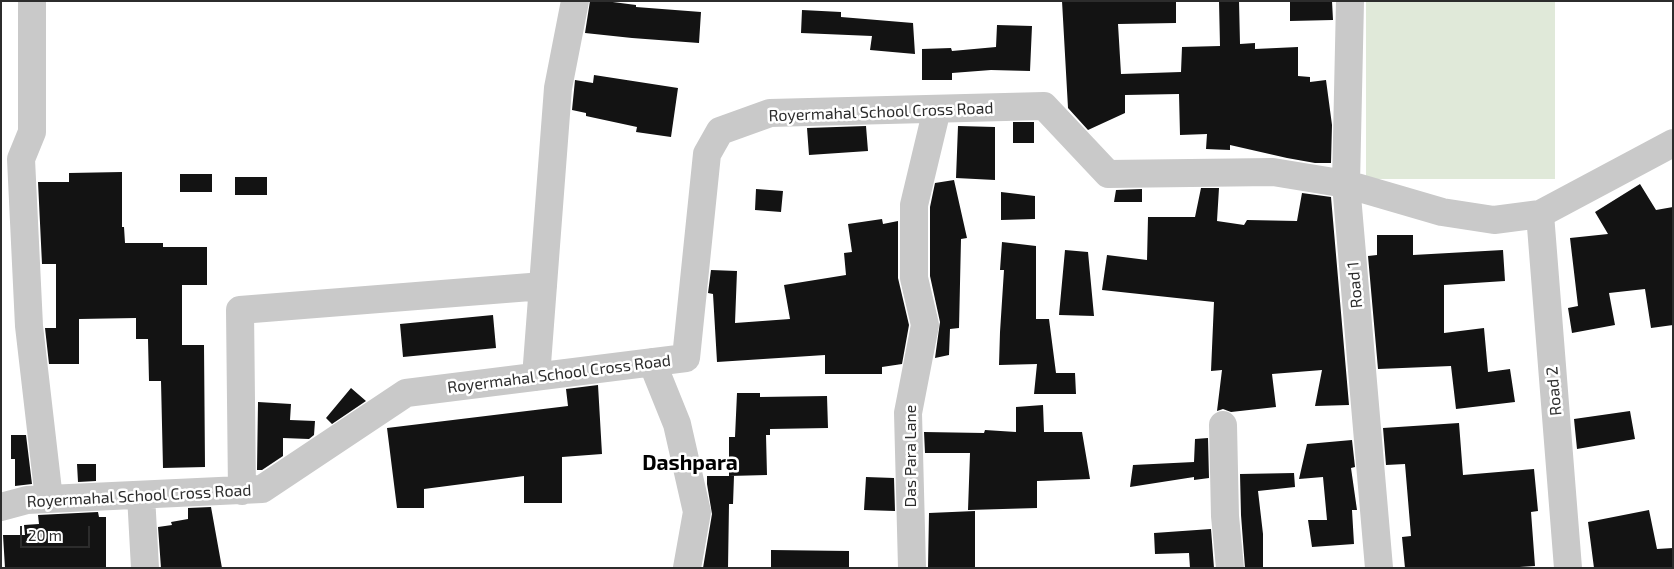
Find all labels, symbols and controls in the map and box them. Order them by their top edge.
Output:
street label: Royermahal School Cross Road [768,98,994,126]
street label: Road 1 [1343,261,1367,309]
street label: Royermahal School Cross Road [446,351,672,397]
street label: Road 2 [1542,366,1566,416]
street label: Das Para Lane [901,405,921,507]
district label: Dashpara [642,450,738,476]
street label: Royermahal School Cross Road [26,481,252,511]
scale bar [22,516,92,548]
text: 20 m [28,526,62,544]

